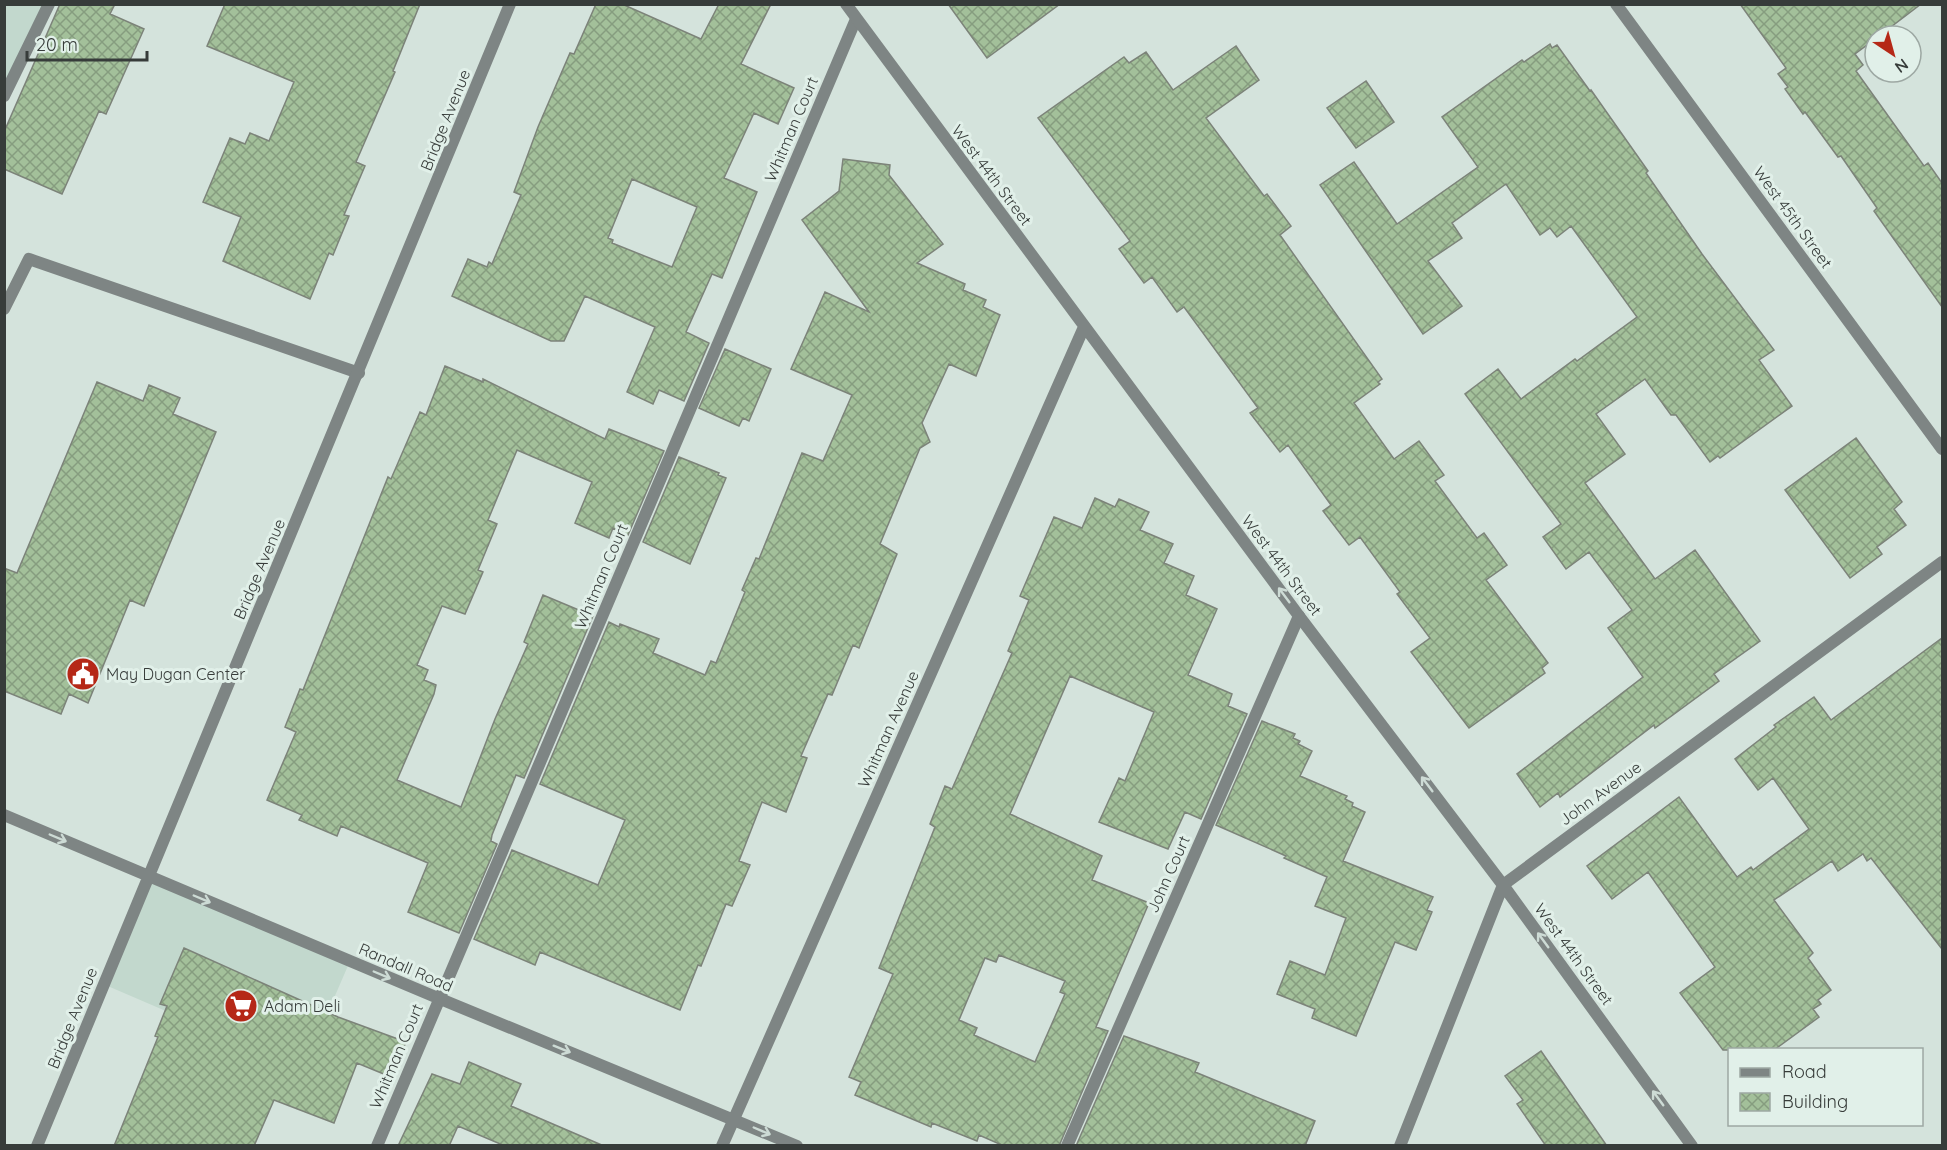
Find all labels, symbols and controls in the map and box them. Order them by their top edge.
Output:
scale bar [27,24,147,62]
north arrow [1863,24,1923,84]
text: 20 m [36,33,78,56]
text: N [1891,55,1912,78]
street label: Bridge Avenue [416,66,474,174]
street label: Whitman Court [760,73,822,185]
street label: West 44th Street [948,121,1036,229]
street label: West 45th Street [1749,162,1837,272]
street label: West 44th Street [1238,511,1326,619]
street label: Bridge Avenue [229,516,289,622]
street label: Whitman Court [570,520,632,632]
one-way arrow [1277,588,1290,604]
public building icon: May Dugan Center [65,656,101,692]
place label: May Dugan Center [106,664,245,684]
street label: Whitman Avenue [853,667,923,791]
street label: John Avenue [1555,757,1645,829]
one-way arrow [1420,777,1433,793]
street label: John Court [1142,832,1194,916]
one-way arrow [49,833,67,845]
one-way arrow [192,894,210,905]
street label: West 44th Street [1530,899,1618,1009]
one-way arrow [1537,933,1549,949]
street label: Randall Road [356,938,456,996]
street label: Bridge Avenue [43,964,101,1072]
one-way arrow [372,969,390,981]
supermarket icon: Adam Deli [223,988,259,1024]
place label: Adam Deli [264,996,340,1016]
street label: Whitman Court [365,1000,427,1112]
one-way arrow [552,1044,571,1055]
legend [1728,1048,1923,1126]
text: Road [1782,1060,1827,1083]
text: Building [1782,1090,1848,1113]
one-way arrow [1652,1091,1664,1107]
one-way arrow [752,1126,770,1137]

